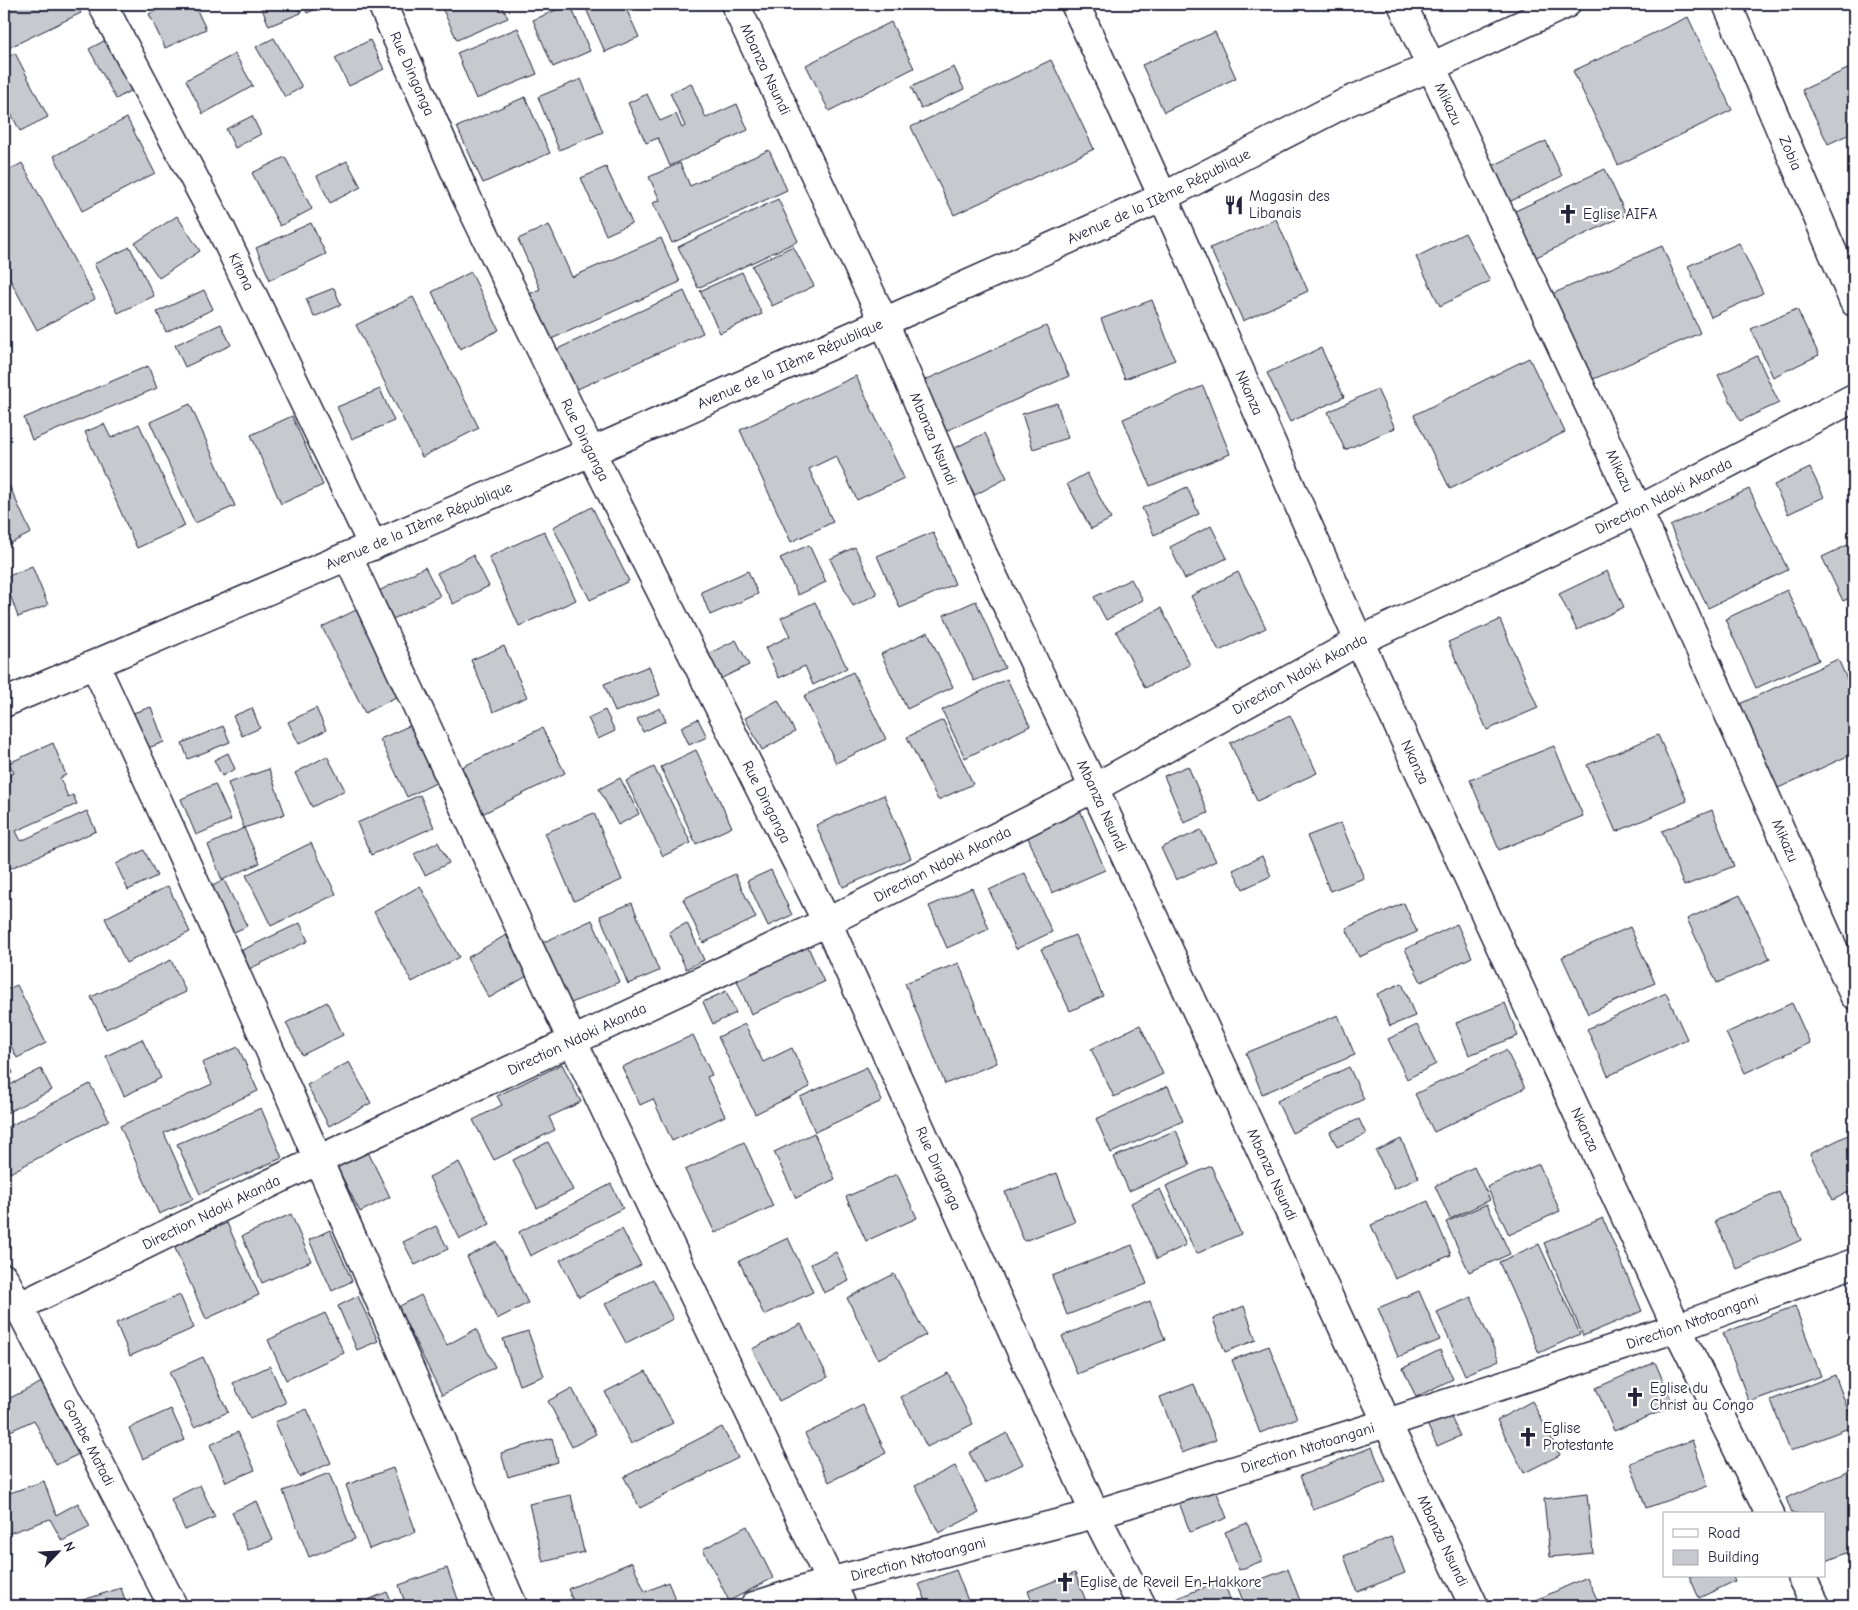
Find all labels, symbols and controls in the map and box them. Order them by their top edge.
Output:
street label: Mbanza Nsundi [736,21,795,118]
street label: Rue Dinganga [386,29,439,118]
street label: Mikazu [1431,80,1466,128]
street label: Zobia [1775,133,1806,173]
street label: Avenue de la IIème République [1064,144,1254,248]
place label: Magasin des Libanais [1249,187,1330,222]
restaurant icon: Magasin des Libanais [1223,194,1245,216]
church icon: Eglise AIFA [1557,203,1579,225]
place label: Eglise AIFA [1583,205,1657,223]
street label: Kitona [225,250,258,294]
street label: Avenue de la IIème République [694,315,886,413]
street label: Nkanza [1232,368,1267,418]
street label: Mbanza Nsundi [906,390,961,488]
street label: Rue Dinganga [557,396,613,484]
street label: Mikazu [1602,447,1637,495]
street label: Direction Ndoki Akanda [1592,454,1735,538]
street label: Avenue de la IIème République [323,478,515,573]
street label: Direction Ndoki Akanda [1229,630,1370,718]
street label: Nkanza [1397,737,1433,787]
street label: Mbanza Nsundi [1073,757,1131,855]
street label: Rue Dinganga [738,758,795,846]
street label: Mikazu [1768,816,1802,865]
street label: Direction Ndoki Akanda [871,822,1014,906]
street label: Direction Ndoki Akanda [505,999,649,1079]
street label: Nkanza [1567,1105,1603,1155]
street label: Rue Dinganga [912,1124,965,1213]
street label: Mbanza Nsundi [1243,1126,1301,1223]
street label: Direction Ndoki Akanda [139,1171,283,1254]
street label: Direction Ntotoangani [1624,1290,1761,1353]
place label: Eglise du Christ au Congo [1650,1379,1754,1414]
church icon: Eglise du Christ au Congo [1624,1386,1646,1408]
street label: Gombe Matadi [59,1396,118,1489]
street label: Direction Ntotoangani [1239,1418,1377,1477]
place label: Eglise Protestante [1543,1419,1614,1454]
church icon: Eglise Protestante [1517,1426,1539,1448]
street label: Mbanza Nsundi [1414,1492,1472,1589]
legend [1663,1512,1826,1578]
text: Road [1708,1524,1740,1542]
north arrow [32,1528,82,1578]
street label: Direction Ntotoangani [849,1533,988,1585]
text: N [60,1539,79,1554]
text: Building [1708,1548,1759,1566]
church icon: Eglise de Reveil En-Hakkore [1054,1571,1076,1593]
place label: Eglise de Reveil En-Hakkore [1080,1573,1262,1591]

